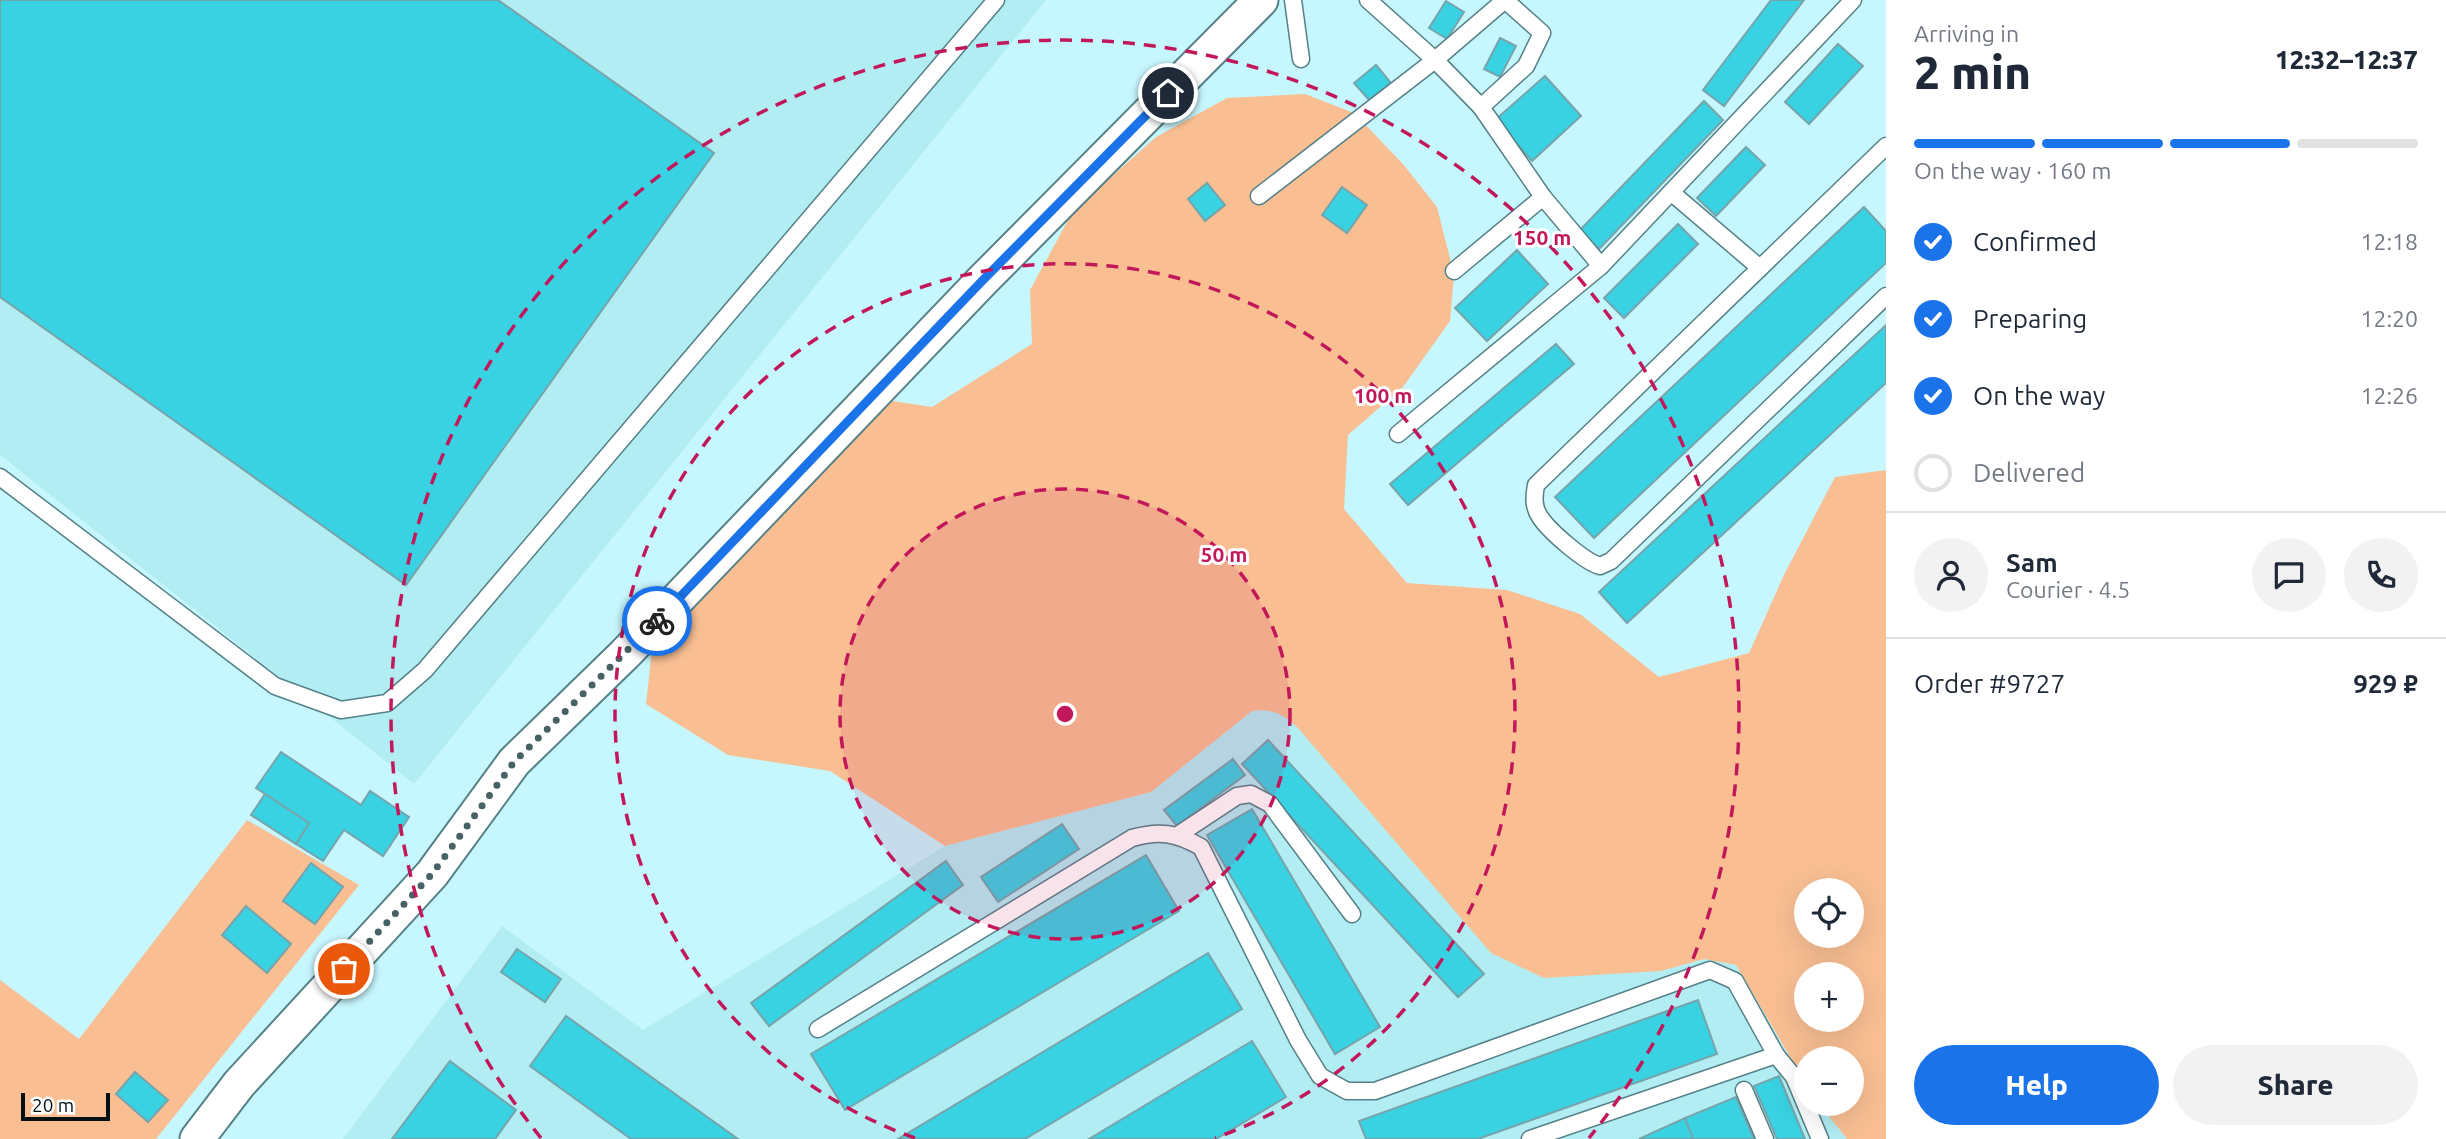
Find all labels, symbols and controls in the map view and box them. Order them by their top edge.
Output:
text: Arriving in [1914,21,2019,46]
text: 12:32–12:37 [2275,45,2418,74]
text: 2 min [1914,46,2031,98]
pin [1138,63,1198,123]
icon: home [1149,74,1187,112]
text: On the way · 160 m [1914,158,2111,183]
icon: check [1914,223,1952,261]
text: 150 m [1513,225,1571,249]
text: Confirmed [1973,227,2097,256]
text: 12:18 [2360,229,2418,254]
icon: check [1914,300,1952,338]
text: Preparing [1973,304,2087,333]
text: 12:20 [2360,306,2418,331]
icon: check [1914,377,1952,415]
text: On the way [1973,381,2105,410]
text: 100 m [1354,383,1412,407]
text: 12:26 [2360,383,2418,408]
text: Delivered [1973,458,2085,487]
button: person [1914,538,1988,612]
button: chat [2252,538,2326,612]
button: phone [2344,538,2418,612]
text: 50 m [1201,542,1247,566]
text: Sam [2006,548,2058,577]
text: Courier · 4.5 [2006,577,2130,602]
courier [622,586,692,656]
icon: bike [638,602,676,640]
text: Order #9727 [1914,669,2065,698]
text: 929 ₽ [2353,669,2418,698]
centre of rings [1053,702,1077,726]
map controls [1794,878,1864,1116]
button: locate [1794,878,1864,948]
pin [314,939,374,999]
icon: bag [325,950,363,988]
button: + [1794,962,1864,1032]
button: Help [1914,1045,2159,1125]
button: Share [2173,1045,2418,1125]
button: − [1794,1046,1864,1116]
scale bar [21,1090,110,1122]
text: 20 m [32,1094,74,1116]

